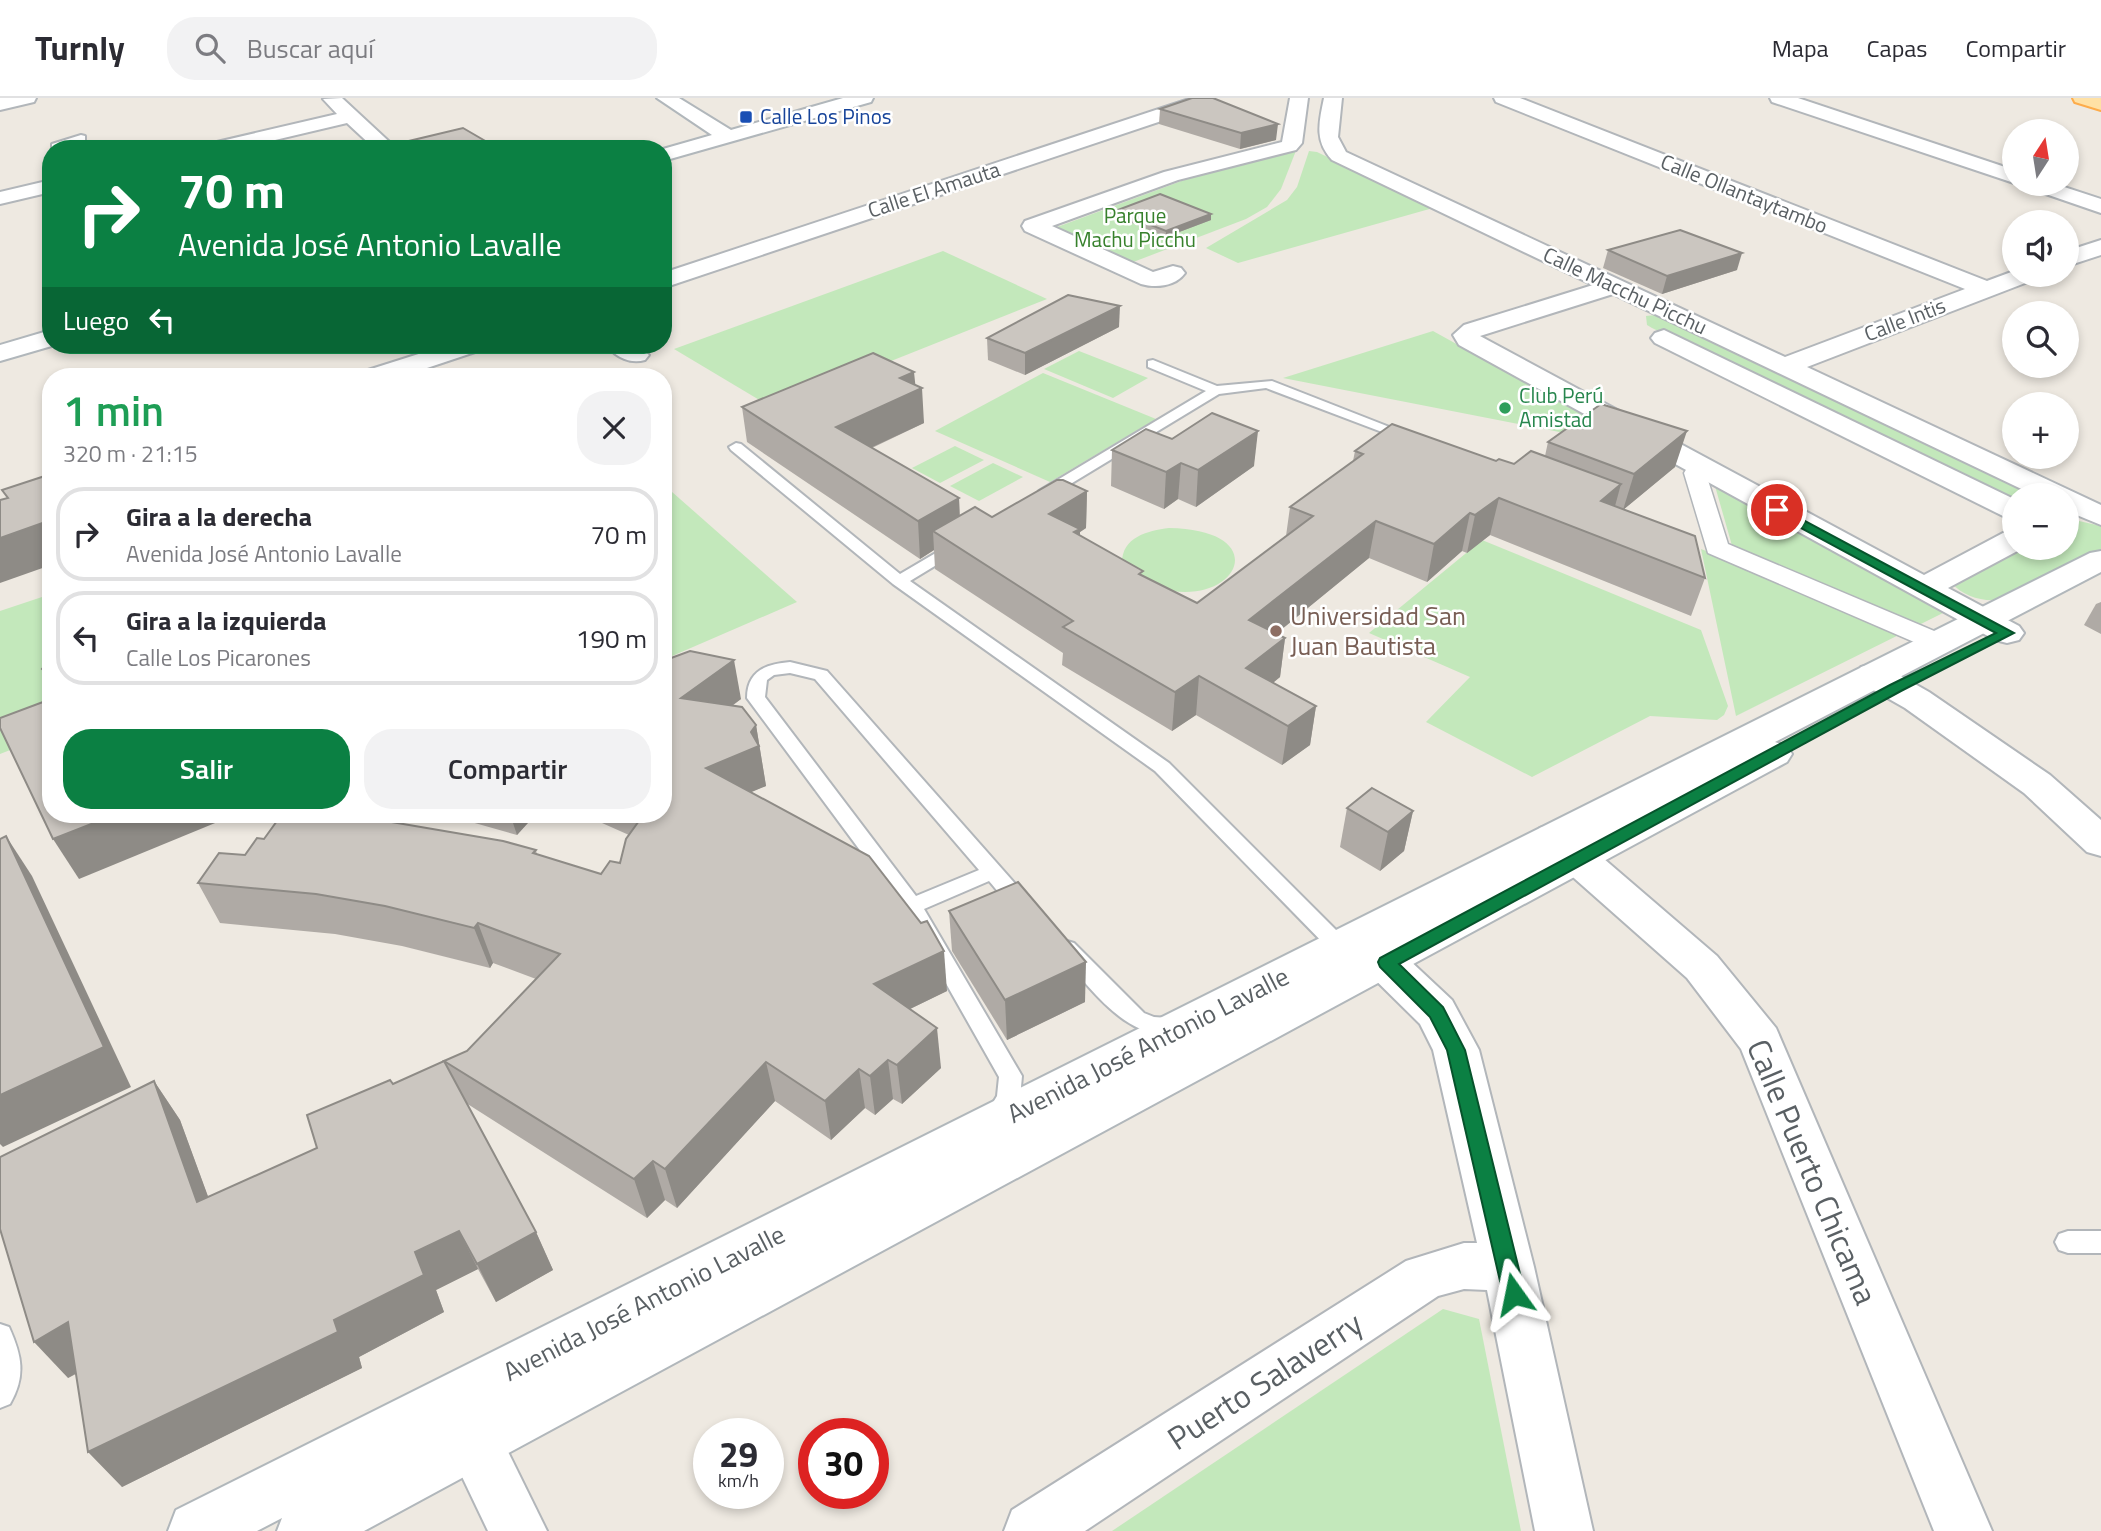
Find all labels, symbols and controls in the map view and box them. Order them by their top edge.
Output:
search box [167,17,657,80]
text: Turnly [35,23,125,73]
icon: search [191,29,229,67]
text: Buscar aquí [247,29,374,68]
text: Mapa [1772,30,1829,66]
text: Capas [1867,30,1927,66]
text: Compartir [1965,30,2066,66]
place label: Calle Los Pinos [760,100,891,132]
marker: Calle Los Pinos [738,109,754,125]
north arrow [2002,119,2079,196]
map controls [2002,119,2079,560]
street label: Calle Ollantaytambo [1656,145,1833,241]
text: 70 m [178,152,285,227]
street label: Calle El Amauta [863,152,1005,226]
icon: right [63,168,154,259]
park label: Parque Machu Picchu [1074,199,1196,255]
button: sound [2002,210,2079,287]
text: Avenida José Antonio Lavalle [178,220,562,268]
street label: Calle Macchu Picchu [1538,238,1713,342]
street label: Calle Intis [1859,289,1950,349]
text: Luego [63,301,129,340]
icon: left [143,301,181,339]
button: search [2002,301,2079,378]
text: 1 min [63,378,164,442]
place label: Club Perú Amistad [1519,379,1603,435]
button: close [577,391,651,465]
button: + [2002,392,2079,469]
marker: Club Perú Amistad [1497,400,1513,416]
text: 320 m · 21:15 [63,436,198,471]
pin [1747,480,1807,540]
button: − [2002,483,2079,560]
icon: arrive [1758,491,1796,529]
text: Gira a la derecha [126,497,312,536]
icon: right [67,515,105,553]
text: 70 m [590,515,647,554]
text: Avenida José Antonio Lavalle [126,536,402,571]
place label: Universidad San Juan Bautista [1290,596,1466,665]
text: Gira a la izquierda [126,601,327,640]
icon: left [67,619,105,657]
text: 190 m [576,619,647,658]
marker: Universidad San Juan Bautista [1268,623,1284,639]
text: Calle Los Picarones [126,640,311,675]
button: Salir [63,729,350,809]
button: Compartir [364,729,651,809]
street label: Avenida José Antonio Lavalle [1000,956,1296,1133]
street label: Calle Puerto Chicama [1735,1031,1891,1312]
street label: Avenida José Antonio Lavalle [496,1214,792,1391]
position arrow [1477,1257,1551,1331]
street label: Puerto Salaverry [1158,1299,1371,1461]
speed limit sign: 30 [798,1418,889,1509]
text: 29 [719,1427,758,1481]
text: km/h [718,1467,759,1494]

